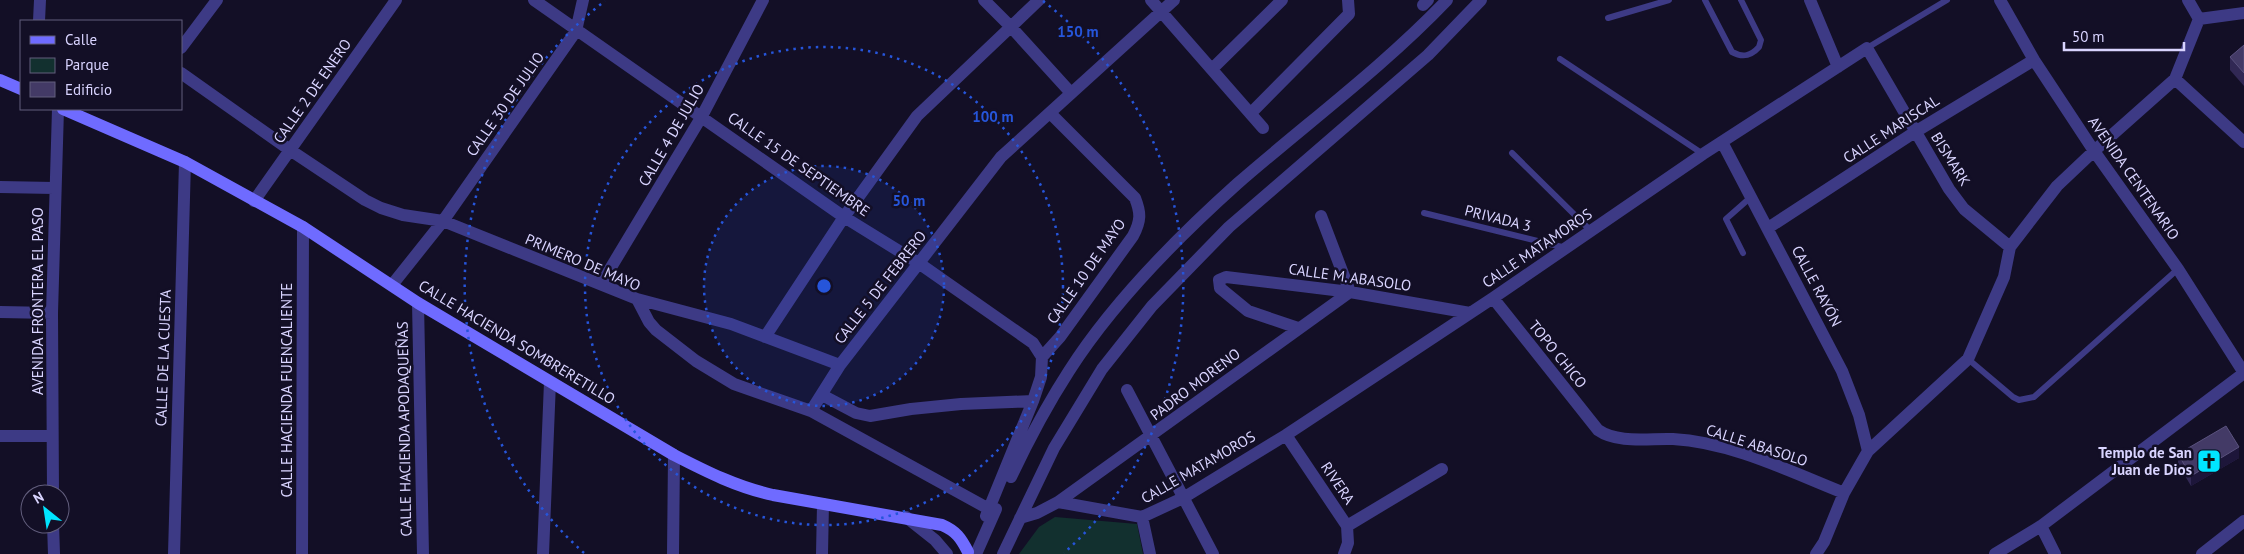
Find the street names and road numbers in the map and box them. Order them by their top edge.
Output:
street label: CALLE 2 DE ENERO [269,35,355,147]
street label: CALLE 30 DE JULIO [462,48,548,160]
street label: CALLE 4 DE JULIO [634,80,708,190]
street label: CALLE MARISCAL [1839,91,1943,167]
street label: CALLE 15 DE SEPTIEMBRE [724,108,874,220]
street label: AVENIDA CENTENARIO [2084,113,2184,243]
street label: BISMARK [1927,129,1975,189]
street label: PRIVADA 3 [1463,201,1533,235]
street label: CALLE MATAMOROS [1478,204,1596,292]
street label: AVENIDA FRONTERA EL PASO [28,207,47,395]
street label: CALLE 10 DE MAYO [1043,215,1129,327]
street label: CALLE 5 DE FEBRERO [830,227,930,347]
street label: PRIMERO DE MAYO [522,229,644,295]
street label: CALLE RAYÓN [1788,242,1846,330]
street label: CALLE M. ABASOLO [1288,259,1412,295]
street label: CALLE HACIENDA SOMBRERETILLO [415,276,619,408]
street label: CALLE HACIENDA FUENCALIENTE [277,283,296,497]
street label: CALLE DE LA CUESTA [151,289,175,427]
street label: TOPO CHICO [1525,316,1591,392]
street label: CALLE HACIENDA APODAQUEÑAS [393,321,415,537]
street label: PADRO MORENO [1146,344,1244,424]
street label: CALLE ABASOLO [1704,420,1810,470]
street label: CALLE MATAMOROS [1137,427,1259,507]
street label: RIVERA [1317,458,1359,508]

